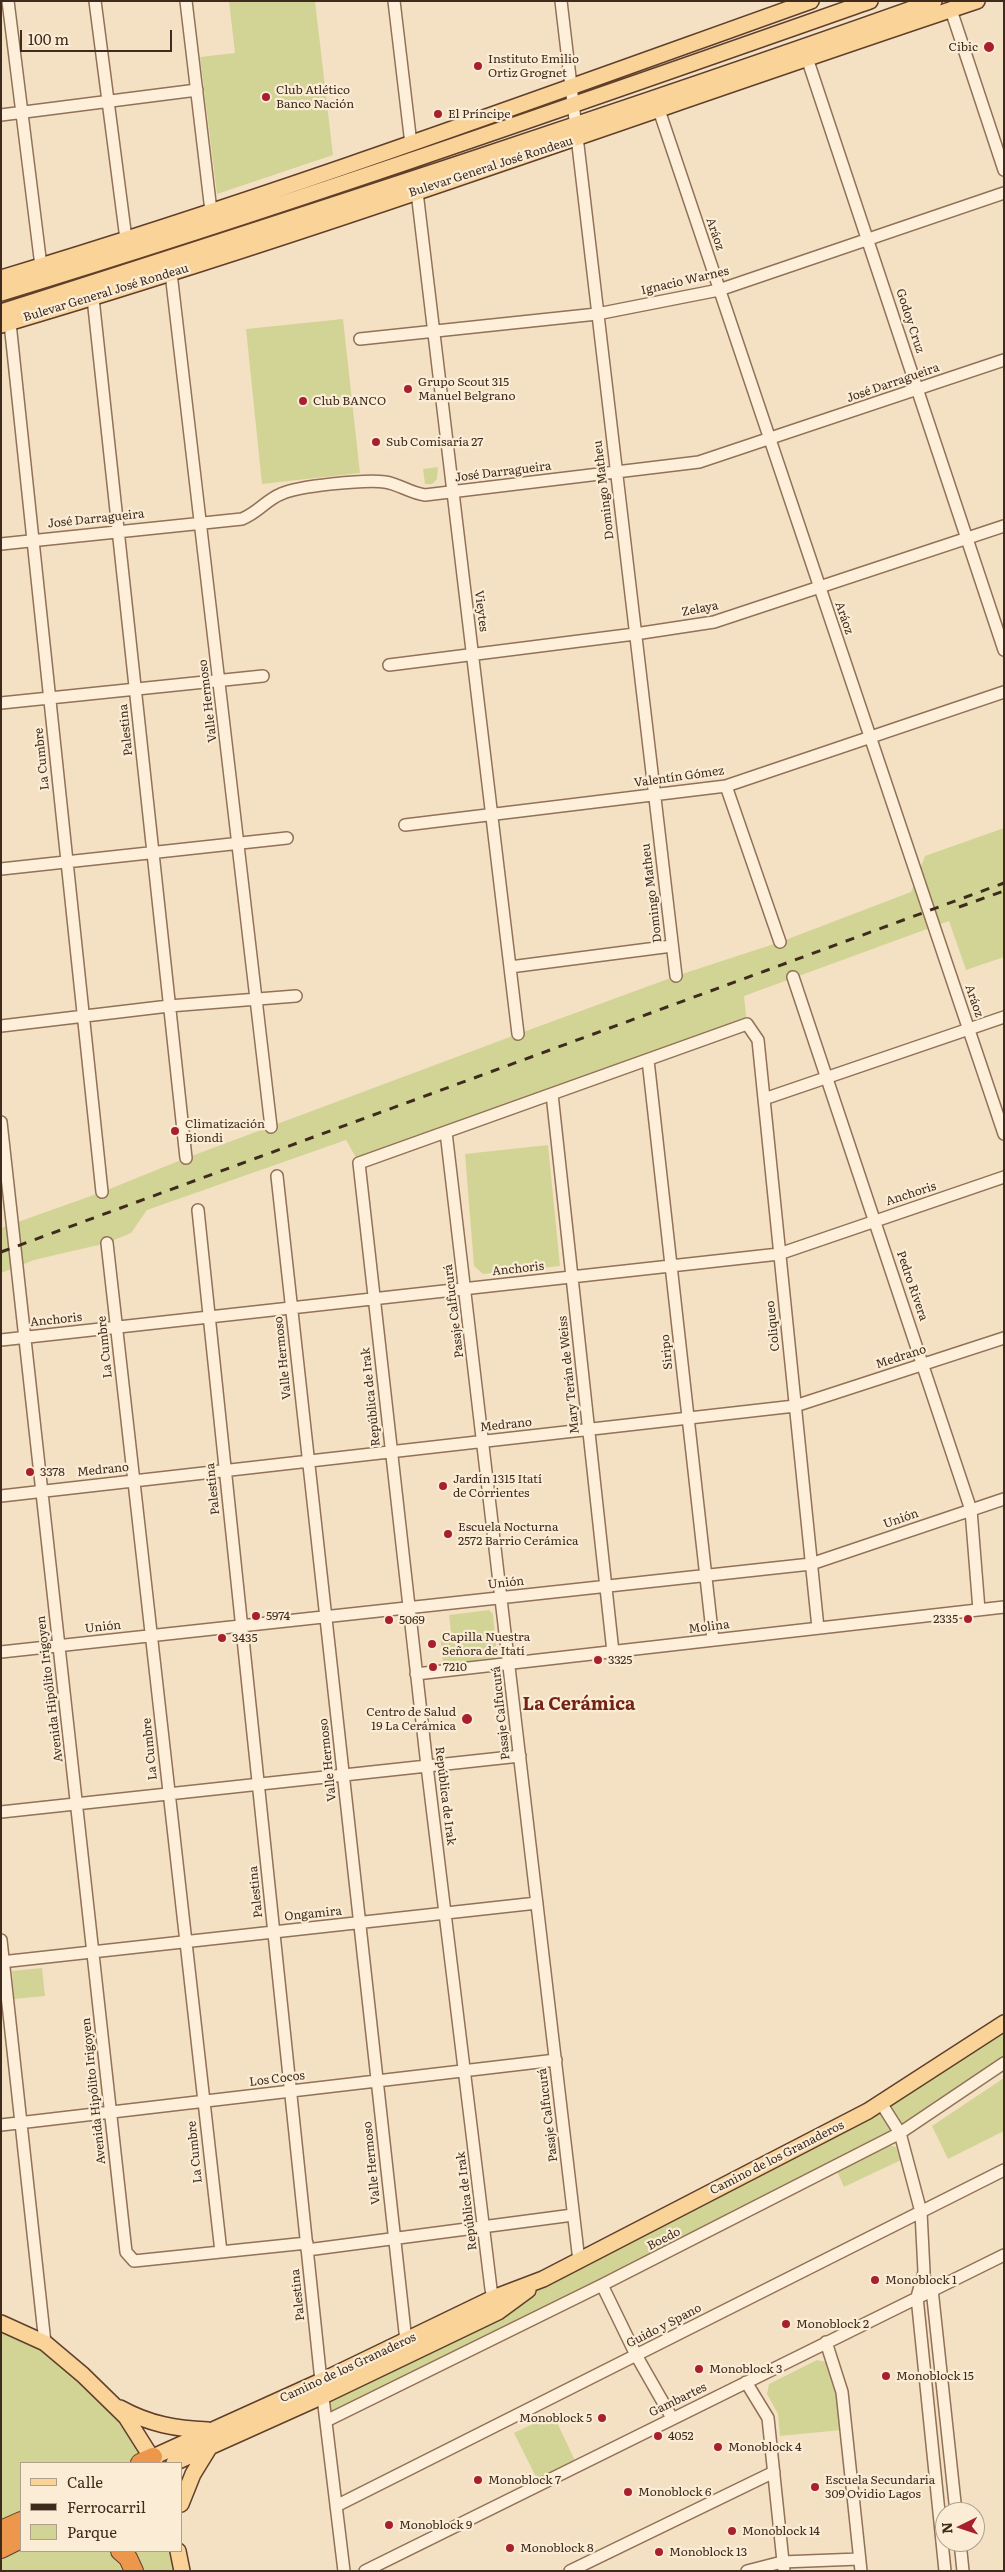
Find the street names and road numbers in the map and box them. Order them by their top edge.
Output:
street label: Bulevar General José Rondeau [407,134,575,200]
street label: Aráoz [703,216,727,252]
street label: Bulevar General José Rondeau [22,261,190,325]
street label: Ignacio Warnes [640,264,730,298]
street label: Godoy Cruz [893,287,927,355]
street label: José Darragueira [845,360,941,406]
street label: Domingo Matheu [591,440,617,540]
street label: José Darragueira [454,459,552,485]
street label: José Darragueira [47,507,145,531]
street label: Vieytes [471,589,491,633]
street label: Zelaya [680,598,720,620]
street label: Aráoz [832,600,856,636]
street label: Valle Hermoso [196,659,220,743]
street label: Palestina [116,703,136,757]
street label: La Cumbre [32,727,52,791]
street label: Valentín Gómez [633,764,725,790]
street label: Domingo Matheu [639,843,665,943]
street label: Aráoz [962,983,986,1019]
street label: Anchoris [884,1179,938,1209]
street label: Pedro Rivera [893,1249,931,1323]
street label: Anchoris [491,1259,545,1279]
street label: Pasaje Calfucurá [441,1263,467,1359]
street label: Coliqueo [763,1300,783,1352]
street label: Anchoris [29,1310,83,1330]
street label: La Cumbre [95,1315,115,1379]
street label: Mary Terán de Weiss [556,1315,582,1435]
street label: Valle Hermoso [271,1316,295,1400]
street label: Siripo [658,1334,676,1370]
street label: Medrano [874,1342,928,1372]
street label: República de Irak [359,1347,383,1447]
street label: Medrano [479,1415,533,1435]
street label: Medrano [76,1460,130,1480]
street label: Palestina [203,1462,223,1516]
street label: Unión [882,1506,920,1532]
street label: Unión [487,1574,525,1592]
street label: Avenida Hipólito Irigoyen [34,1615,66,1763]
street label: Molina [688,1617,730,1637]
street label: Unión [84,1618,122,1636]
street label: Pasaje Calfucurá [489,1665,513,1761]
street label: La Cumbre [140,1717,160,1781]
street label: Valle Hermoso [316,1718,340,1802]
street label: República de Irak [432,1746,458,1846]
street label: Palestina [246,1865,266,1919]
street label: Ongamira [284,1904,342,1924]
street label: Avenida Hipólito Irigoyen [79,2017,109,2165]
street label: Pasaje Calfucurá [535,2067,561,2163]
street label: Los Cocos [248,2068,306,2090]
street label: Camino de los Granaderos [708,2118,846,2198]
street label: La Cumbre [185,2120,205,2184]
street label: Valle Hermoso [360,2121,384,2205]
street label: República de Irak [454,2151,480,2251]
street label: Boedo [645,2225,683,2253]
street label: Palestina [288,2268,308,2322]
street label: Guido y Spano [624,2301,704,2351]
street label: Camino de los Granaderos [278,2330,418,2406]
street label: Gambartes [647,2380,709,2420]

